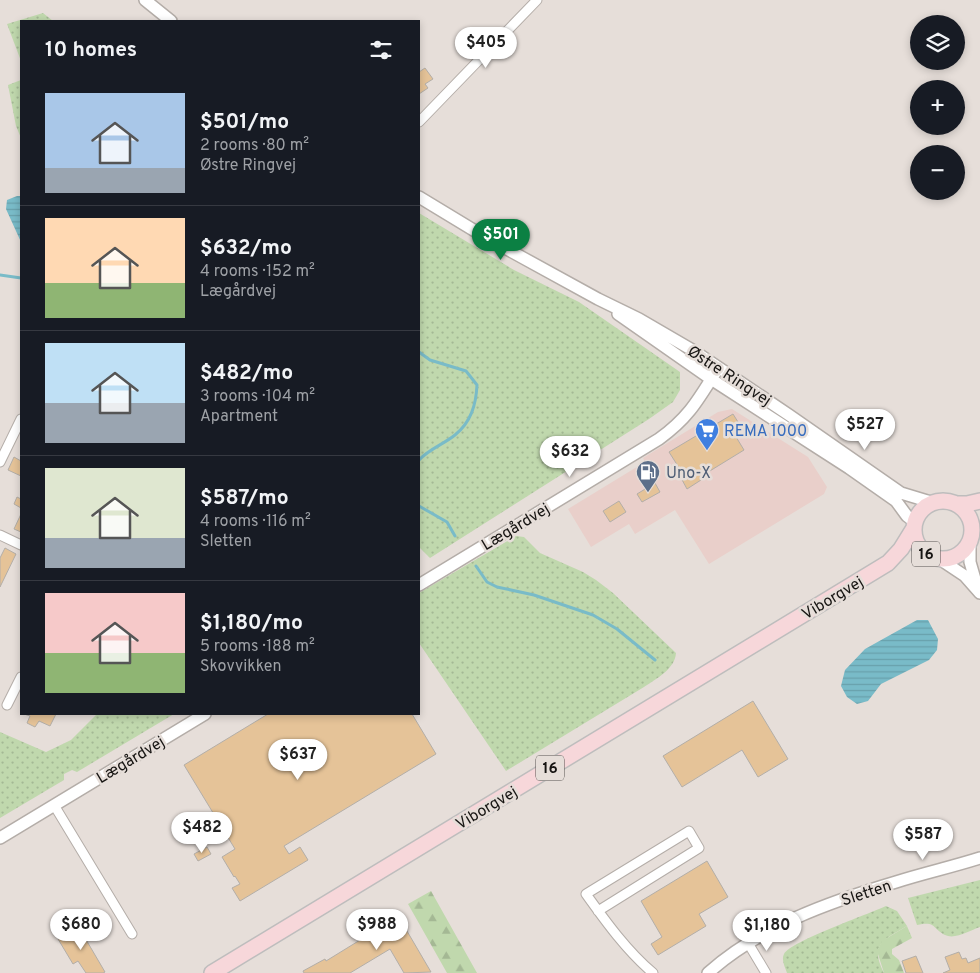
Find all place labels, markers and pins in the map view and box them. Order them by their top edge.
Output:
pin: $405 [456,27,516,69]
pin: $501 [471,218,531,261]
pin: $527 [835,408,895,451]
supermarket icon: REMA 1000 [694,417,720,451]
place label: REMA 1000 [724,422,807,442]
pin: $632 [540,436,600,478]
fuel station icon: Uno-X [635,459,661,493]
place label: Uno-X [666,464,711,484]
pin: $637 [268,738,328,781]
pin: $482 [172,812,232,854]
pin: $587 [893,818,953,861]
pin: $680 [51,908,111,951]
pin: $988 [347,908,407,951]
pin: $1,180 [726,910,808,952]

